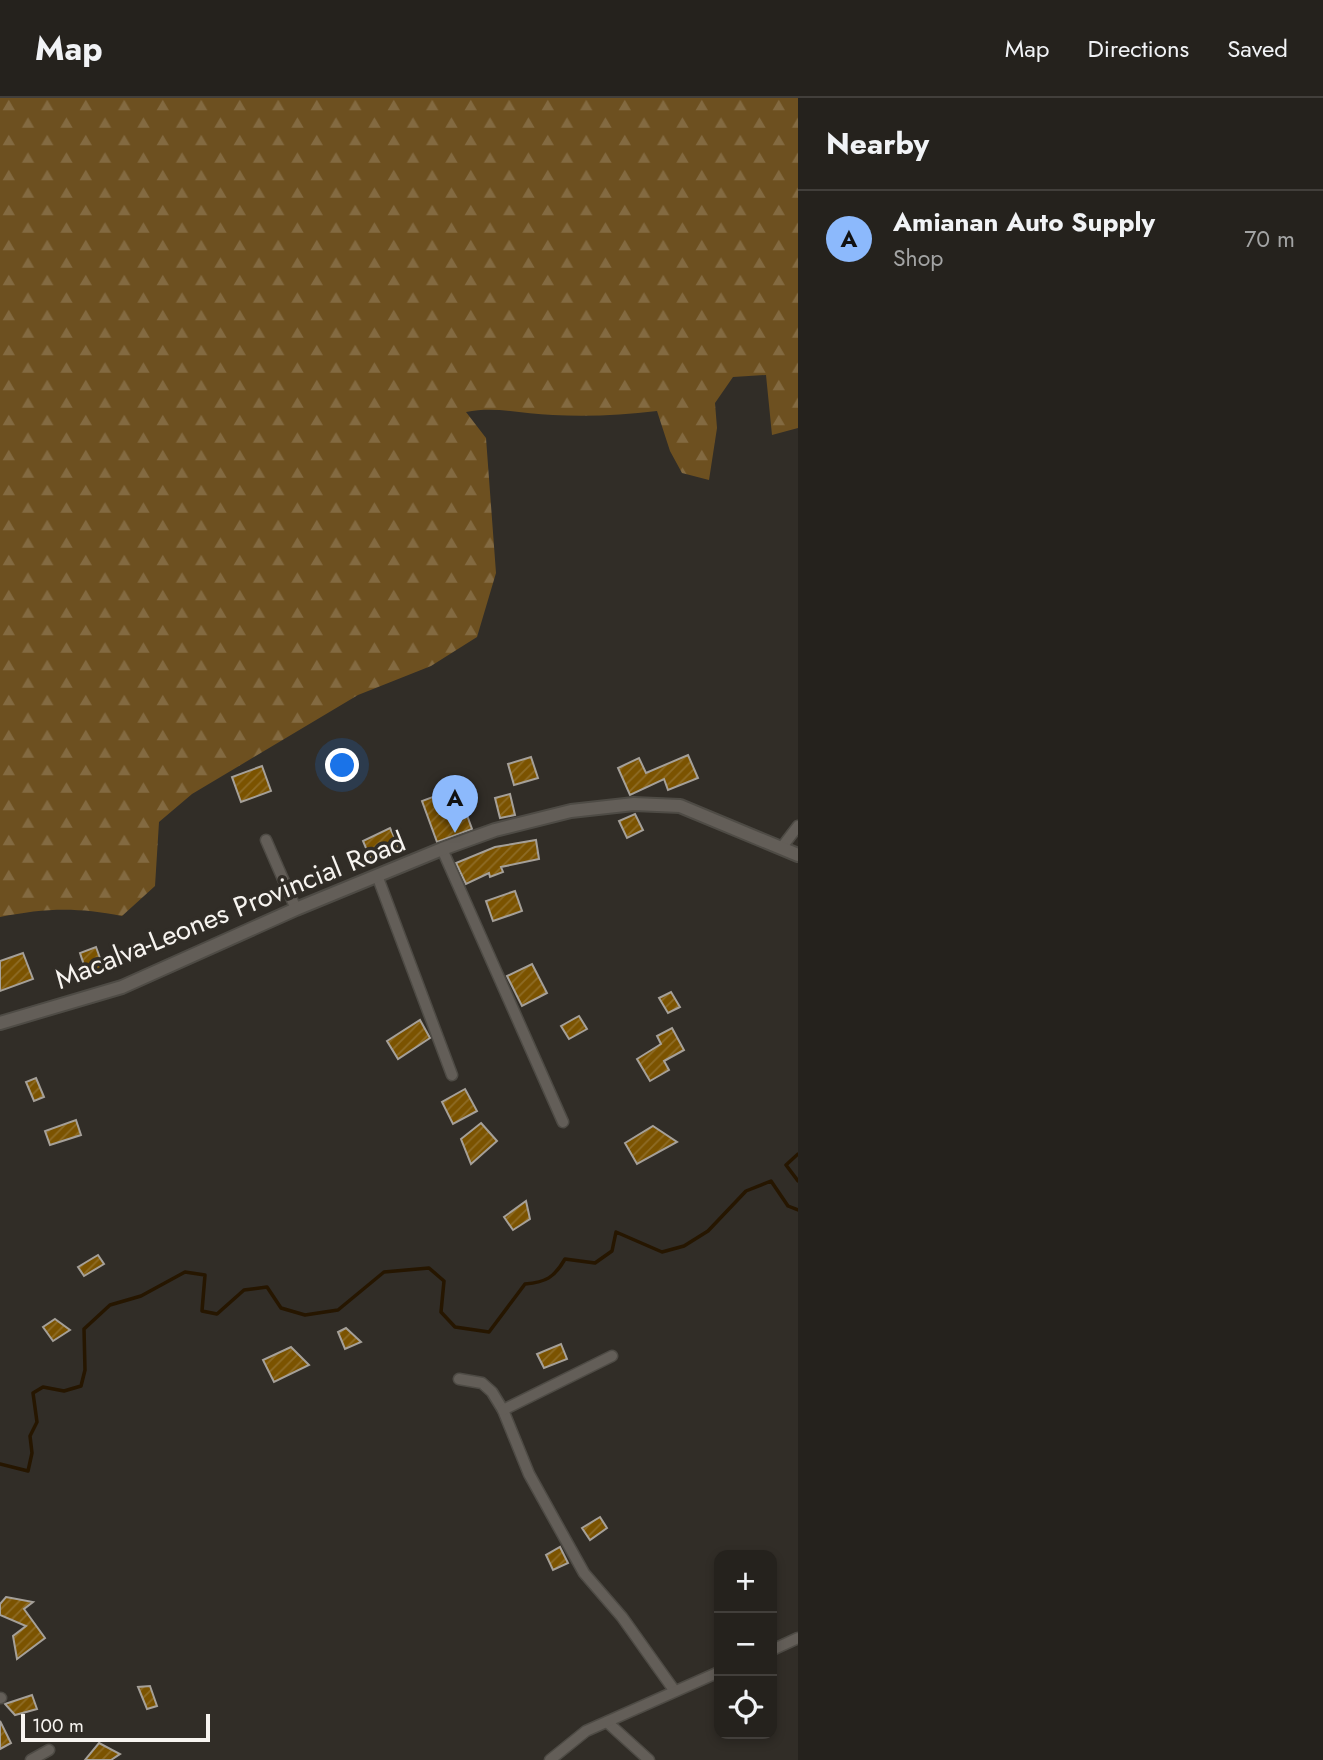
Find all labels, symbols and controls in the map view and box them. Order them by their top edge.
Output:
text: Map [35,25,103,72]
text: Map [1005,31,1050,66]
text: Directions [1088,31,1189,66]
text: Saved [1227,31,1288,66]
text: Nearby [826,122,929,165]
text: Amianan Auto Supply [893,203,1155,241]
text: A [841,222,857,256]
text: 70 m [1244,222,1295,256]
text: Shop [893,241,943,275]
your location [325,748,359,782]
pin: A [432,775,478,833]
street label: Macalva-Leones Provincial Road [49,821,412,1000]
map controls [714,1550,777,1739]
button: + [714,1550,777,1613]
button: − [714,1613,777,1676]
button: locate [714,1676,777,1739]
scale bar [21,1711,210,1743]
text: 100 m [32,1712,84,1739]

